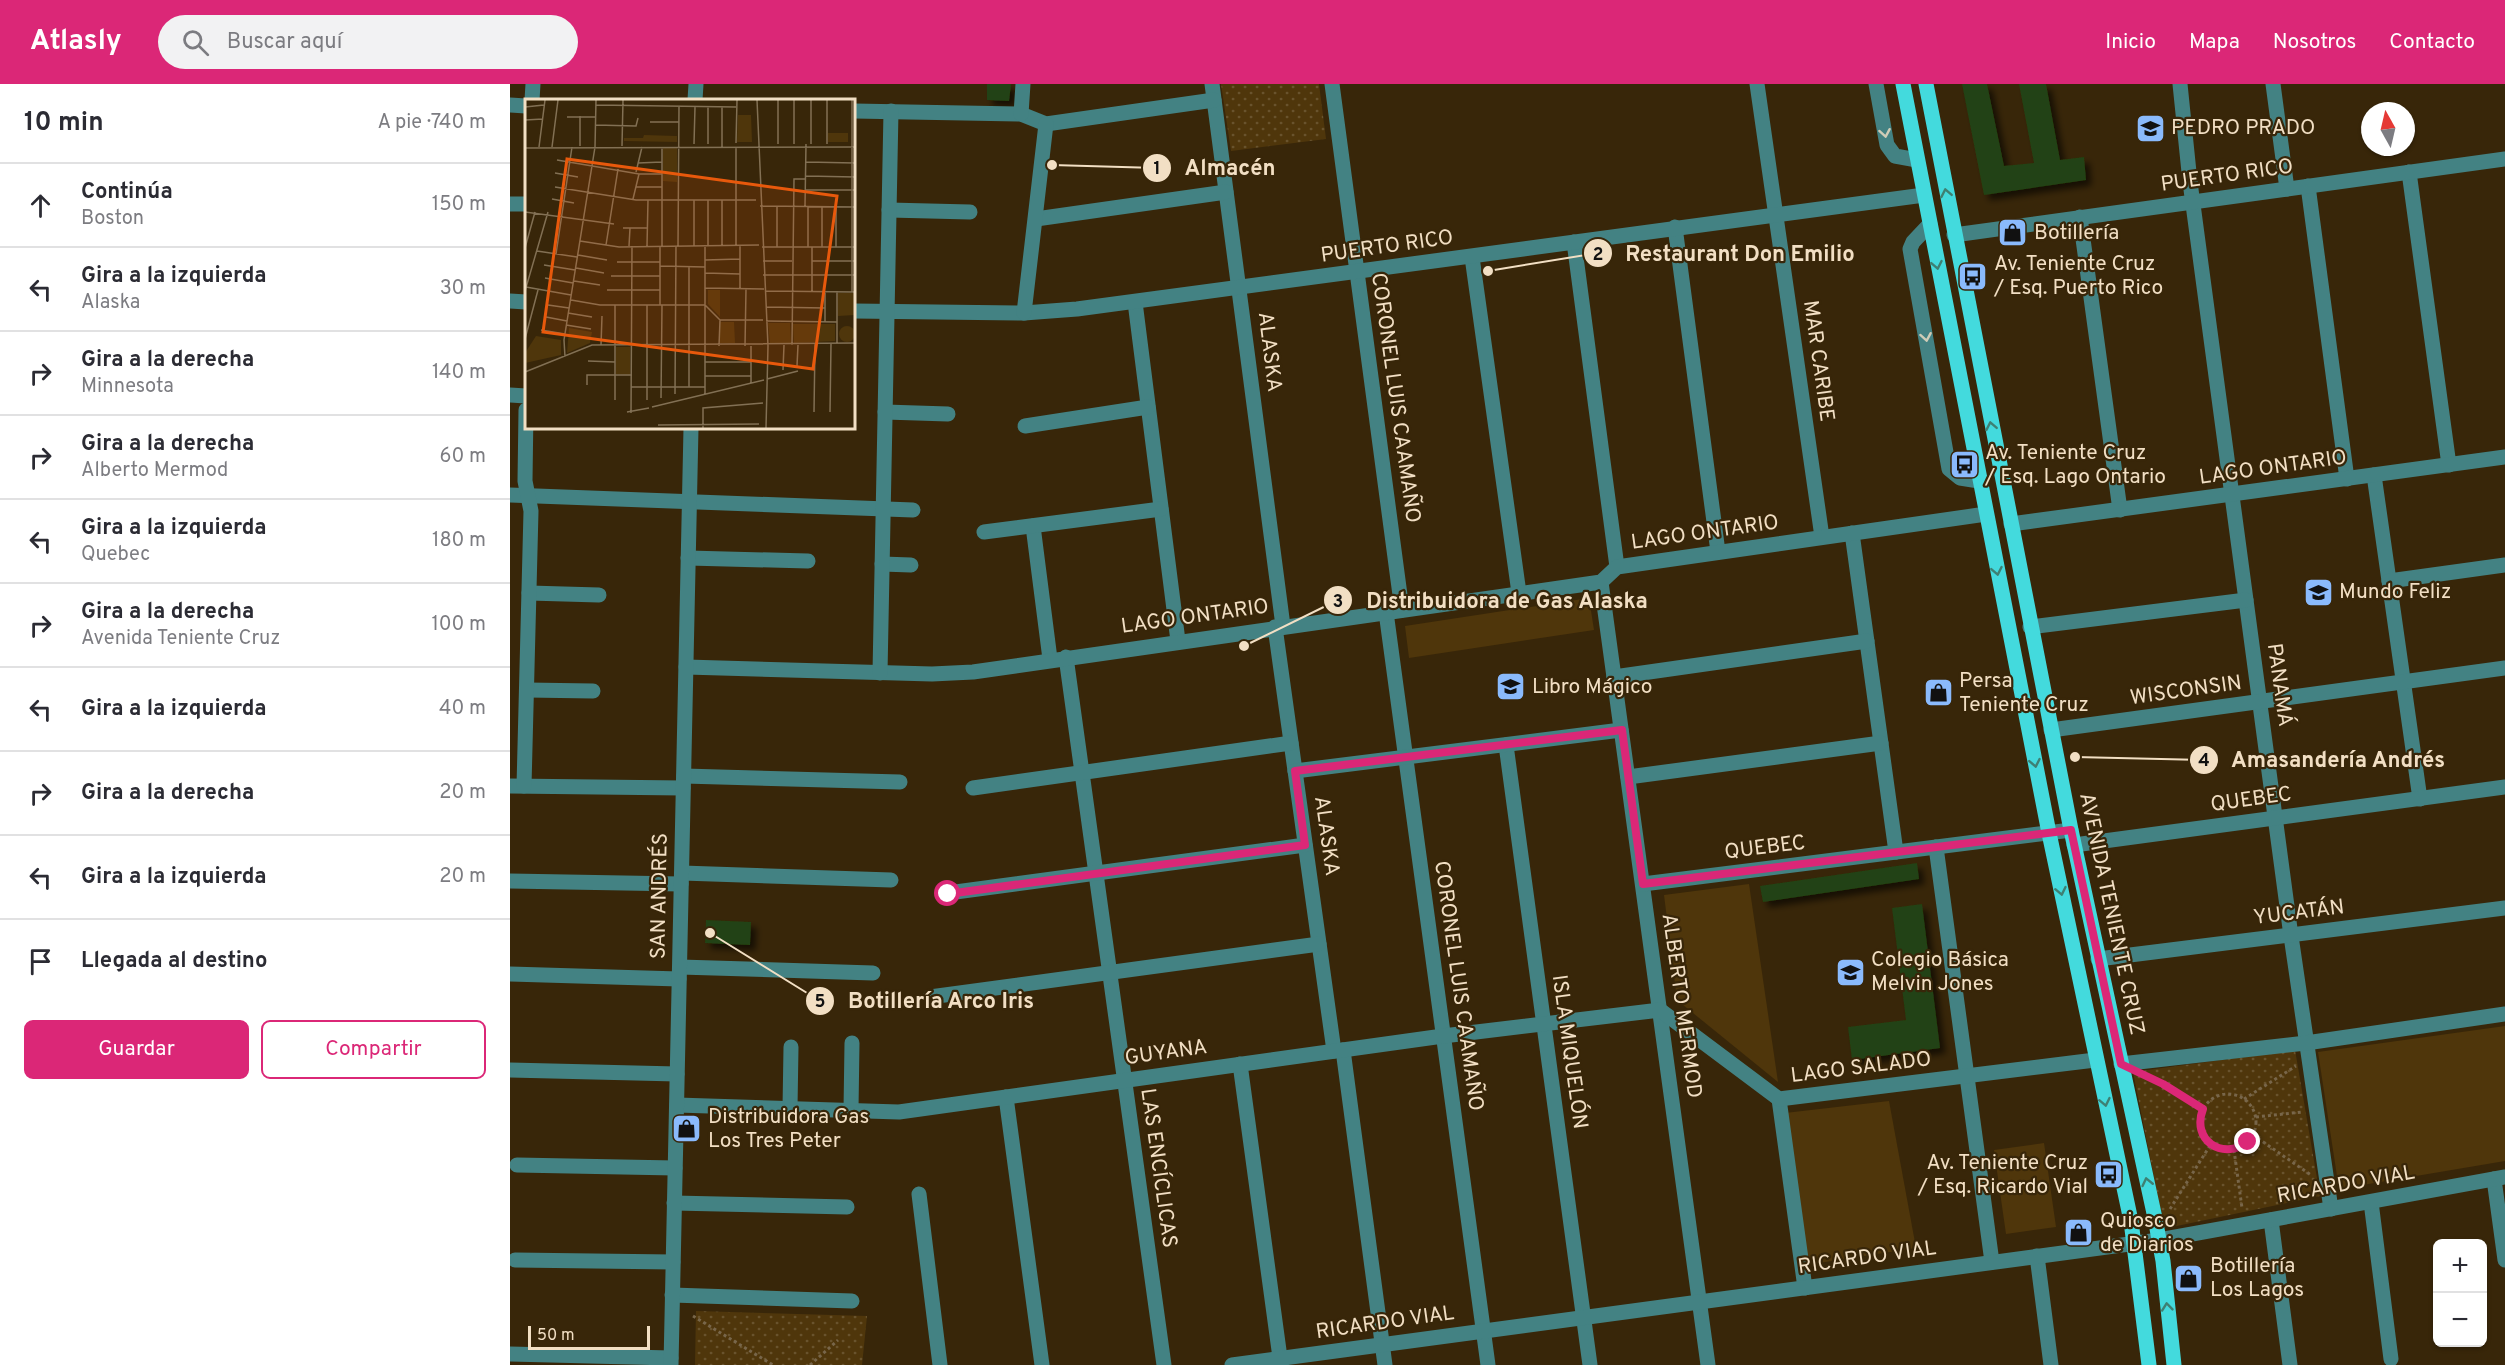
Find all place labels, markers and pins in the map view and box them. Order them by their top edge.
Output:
school or university icon: PEDRO PRADO [2134,112,2166,144]
place label: PEDRO PRADO [2171,115,2315,142]
callout: Almacén [1142,148,1287,188]
shop icon: Botillería [1997,217,2029,249]
place label: Botillería [2034,220,2119,247]
callout: Restaurant Don Emilio [1583,233,1867,273]
place label: Av. Teniente Cruz / Esq. Puerto Rico [1993,251,2163,302]
bus stop icon: Av. Teniente Cruz / Esq. Puerto Rico [1957,260,1989,292]
place label: Av. Teniente Cruz / Esq. Lago Ontario [1984,440,2166,491]
bus stop icon: Av. Teniente Cruz / Esq. Lago Ontario [1948,449,1980,481]
school or university icon: Mundo Feliz [2302,576,2334,608]
place label: Mundo Feliz [2339,579,2451,606]
callout: Distribuidora de Gas Alaska [1323,580,1660,620]
place label: Persa Teniente Cruz [1959,668,2089,719]
school or university icon: Libro Mágico [1495,671,1527,703]
place label: Libro Mágico [1532,674,1653,701]
shop icon: Persa Teniente Cruz [1922,677,1954,709]
callout: Amasandería Andrés [2189,740,2458,780]
place label: Colegio Básica Melvin Jones [1871,947,2009,998]
school or university icon: Colegio Básica Melvin Jones [1834,956,1866,988]
callout: Botillería Arco Iris [805,981,1046,1021]
place label: Distribuidora Gas Los Tres Peter [708,1104,869,1155]
shop icon: Distribuidora Gas Los Tres Peter [671,1113,703,1145]
place label: Av. Teniente Cruz / Esq. Ricardo Vial [1917,1150,2088,1201]
bus stop icon: Av. Teniente Cruz / Esq. Ricardo Vial [2093,1159,2125,1191]
place label: Quiosco de Diarios [2100,1208,2194,1259]
shop icon: Quiosco de Diarios [2063,1217,2095,1249]
place label: Botillería Los Lagos [2210,1253,2304,1304]
shop icon: Botillería Los Lagos [2173,1262,2205,1294]

